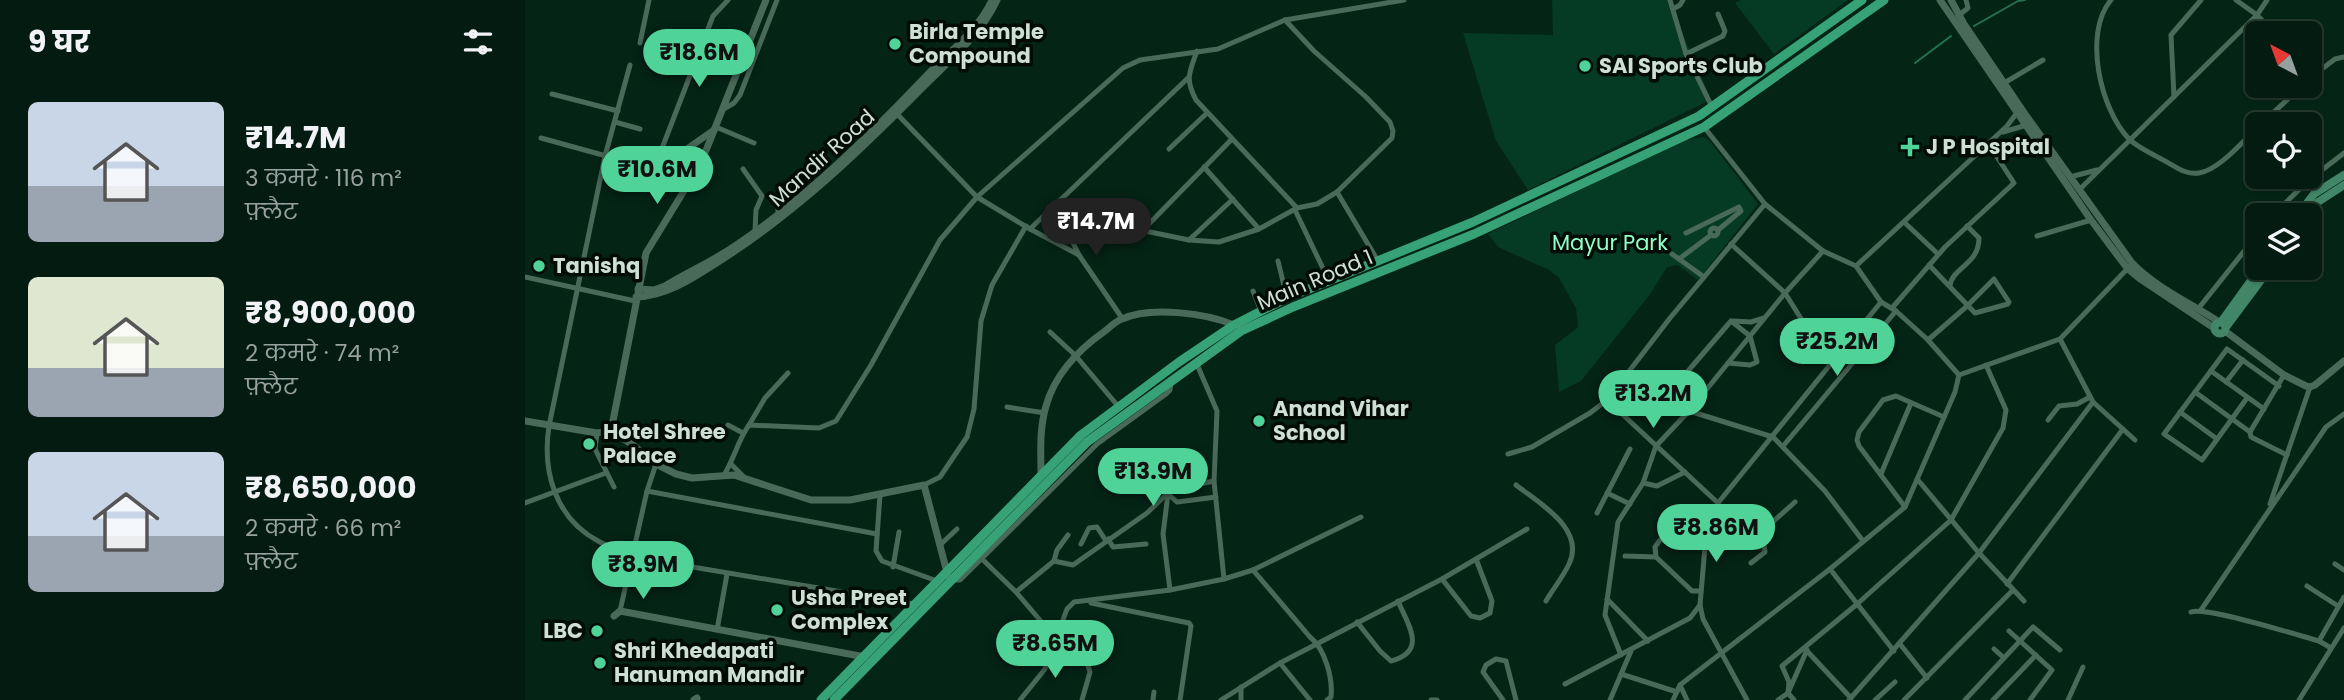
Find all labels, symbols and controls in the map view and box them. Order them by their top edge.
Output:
place label: Birla Temple Compound [909,17,1044,70]
text: 9 घर [28,20,90,63]
north arrow [2245,21,2322,98]
map controls [2245,21,2322,280]
icon: filters [459,23,497,61]
pin: ₹18.6M [642,29,756,89]
text: ₹18.6M [659,36,739,68]
marker: Birla Temple Compound [887,36,903,52]
place label: SAI Sports Club [1599,51,1763,80]
marker: SAI Sports Club [1577,58,1593,74]
street label: Mandir Road [762,102,881,213]
button: locate [2245,112,2322,189]
text: ₹14.7M [245,116,347,159]
icon: home [84,130,168,214]
place label: J P Hospital [1926,132,2050,161]
marker: J P Hospital [1900,137,1920,157]
pin: ₹10.6M [600,146,714,206]
text: ₹10.6M [617,153,697,185]
text: 3 कमरे · 116 m² [245,162,402,194]
text: फ़्लैट [245,196,298,228]
pin: ₹14.7M [1039,198,1153,258]
button: layers [2245,203,2322,280]
text: ₹14.7M [1057,205,1135,237]
park label: Mayur Park [1552,228,1668,257]
street label: Main Road 1 [1252,242,1377,317]
place label: Tanishq [553,251,640,280]
marker: Tanishq [531,258,547,274]
text: ₹8,900,000 [245,291,416,334]
icon: home [84,305,168,389]
pin: ₹25.2M [1780,318,1894,378]
text: ₹25.2M [1796,325,1878,357]
text: 2 कमरे · 74 m² [245,337,399,369]
pin: ₹13.2M [1596,370,1710,430]
text: फ़्लैट [245,371,298,403]
text: ₹13.2M [1614,377,1692,409]
place label: Anand Vihar School [1273,394,1409,447]
marker: Anand Vihar School [1251,413,1267,429]
place label: Hotel Shree Palace [603,417,726,470]
marker: Hotel Shree Palace [581,436,597,452]
pin: ₹13.9M [1096,448,1210,508]
text: ₹13.9M [1114,455,1192,487]
text: ₹8,650,000 [245,466,416,509]
icon: home [84,480,168,564]
pin: ₹8.86M [1659,504,1773,564]
text: ₹8.86M [1673,511,1759,543]
text: 2 कमरे · 66 m² [245,512,401,544]
pin: ₹8.9M [594,542,692,601]
text: फ़्लैट [245,546,298,578]
text: ₹8.9M [608,548,678,580]
place label: Usha Preet Complex [791,583,907,636]
marker: Usha Preet Complex [769,602,785,618]
place label: LBC [543,616,583,645]
pin: ₹8.65M [998,620,1112,680]
marker: LBC [589,623,605,639]
text: ₹8.65M [1012,627,1098,659]
place label: Shri Khedapati Hanuman Mandir [614,636,804,689]
marker: Shri Khedapati Hanuman Mandir [592,655,608,671]

